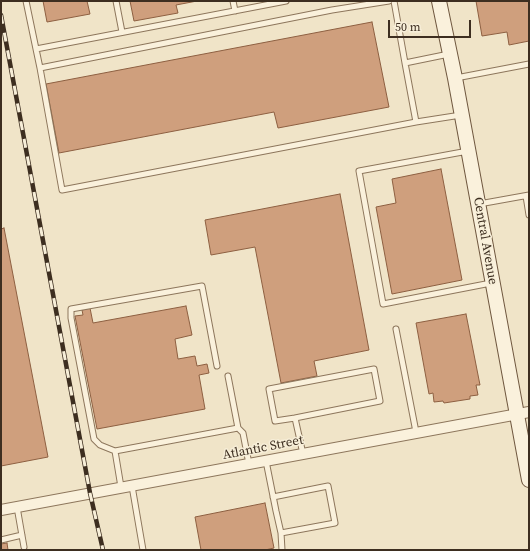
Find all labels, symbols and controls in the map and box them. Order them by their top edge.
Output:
scale bar [390,12,473,38]
text: 50 m [395,19,421,35]
street label: Central Avenue [470,196,500,286]
street label: Atlantic Street [221,433,305,463]

